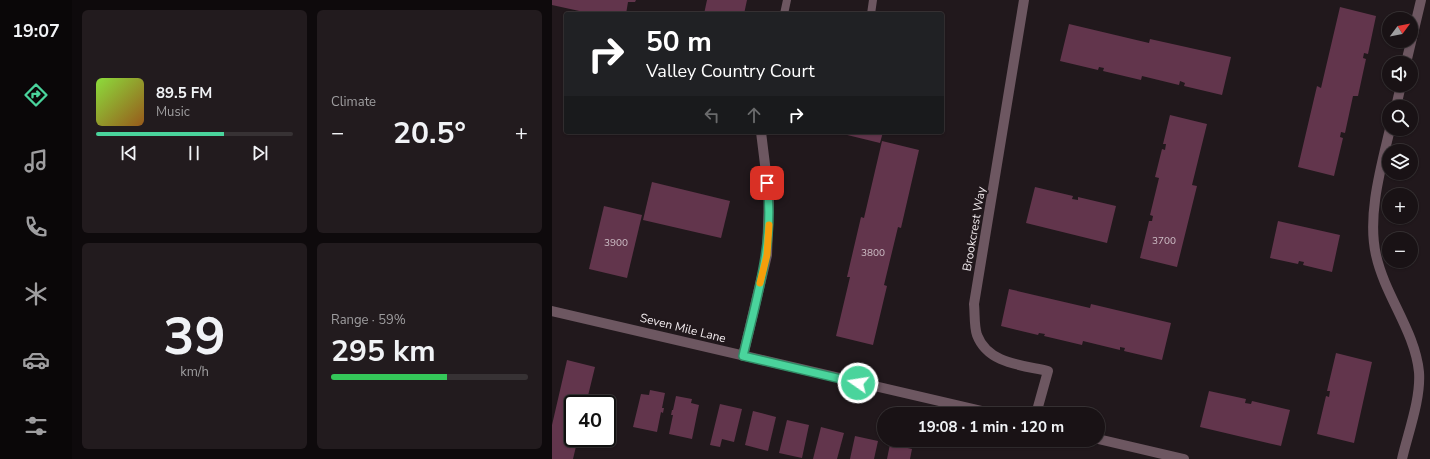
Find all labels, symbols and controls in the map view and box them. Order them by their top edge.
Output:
north arrow [1382,12,1418,48]
map controls [1382,12,1418,268]
text: 19:07 [12,19,60,43]
text: 50 m [646,23,712,61]
icon: right [580,28,632,80]
button: sound [1382,56,1418,92]
text: Valley Country Court [646,59,815,83]
icon: directions [22,81,50,109]
text: 89.5 FM [156,83,212,103]
text: Climate [331,93,376,111]
button: search [1382,100,1418,136]
text: Music [156,103,190,121]
icon: left [701,104,723,126]
icon: ahead [743,104,765,126]
icon: right [785,104,807,126]
text: 20.5° [393,113,466,154]
text: − [331,118,344,148]
text: + [515,118,528,148]
icon: previous [118,142,140,164]
icon: pause [183,142,205,164]
icon: next [249,142,271,164]
button: layers [1382,144,1418,180]
icon: music [22,147,50,175]
pin [750,166,784,200]
icon: arrive [756,172,778,194]
street label: Brookcrest Way [959,185,989,273]
button: + [1382,188,1418,224]
icon: phone [22,213,50,241]
button: − [1382,232,1418,268]
house number: 3700 [1152,234,1176,248]
house number: 3900 [604,236,628,250]
house number: 3800 [861,246,885,260]
icon: climate [22,280,50,308]
text: 39 [163,301,226,372]
street label: Seven Mile Lane [638,310,728,346]
text: Range · 59% [331,311,406,329]
text: 295 km [331,331,436,372]
icon: car [22,346,50,374]
position arrow [837,362,879,404]
text: km/h [180,363,209,381]
speed limit sign: 40 [564,395,616,447]
icon: filters [22,412,50,440]
text: 19:08 · 1 min · 120 m [918,417,1064,437]

